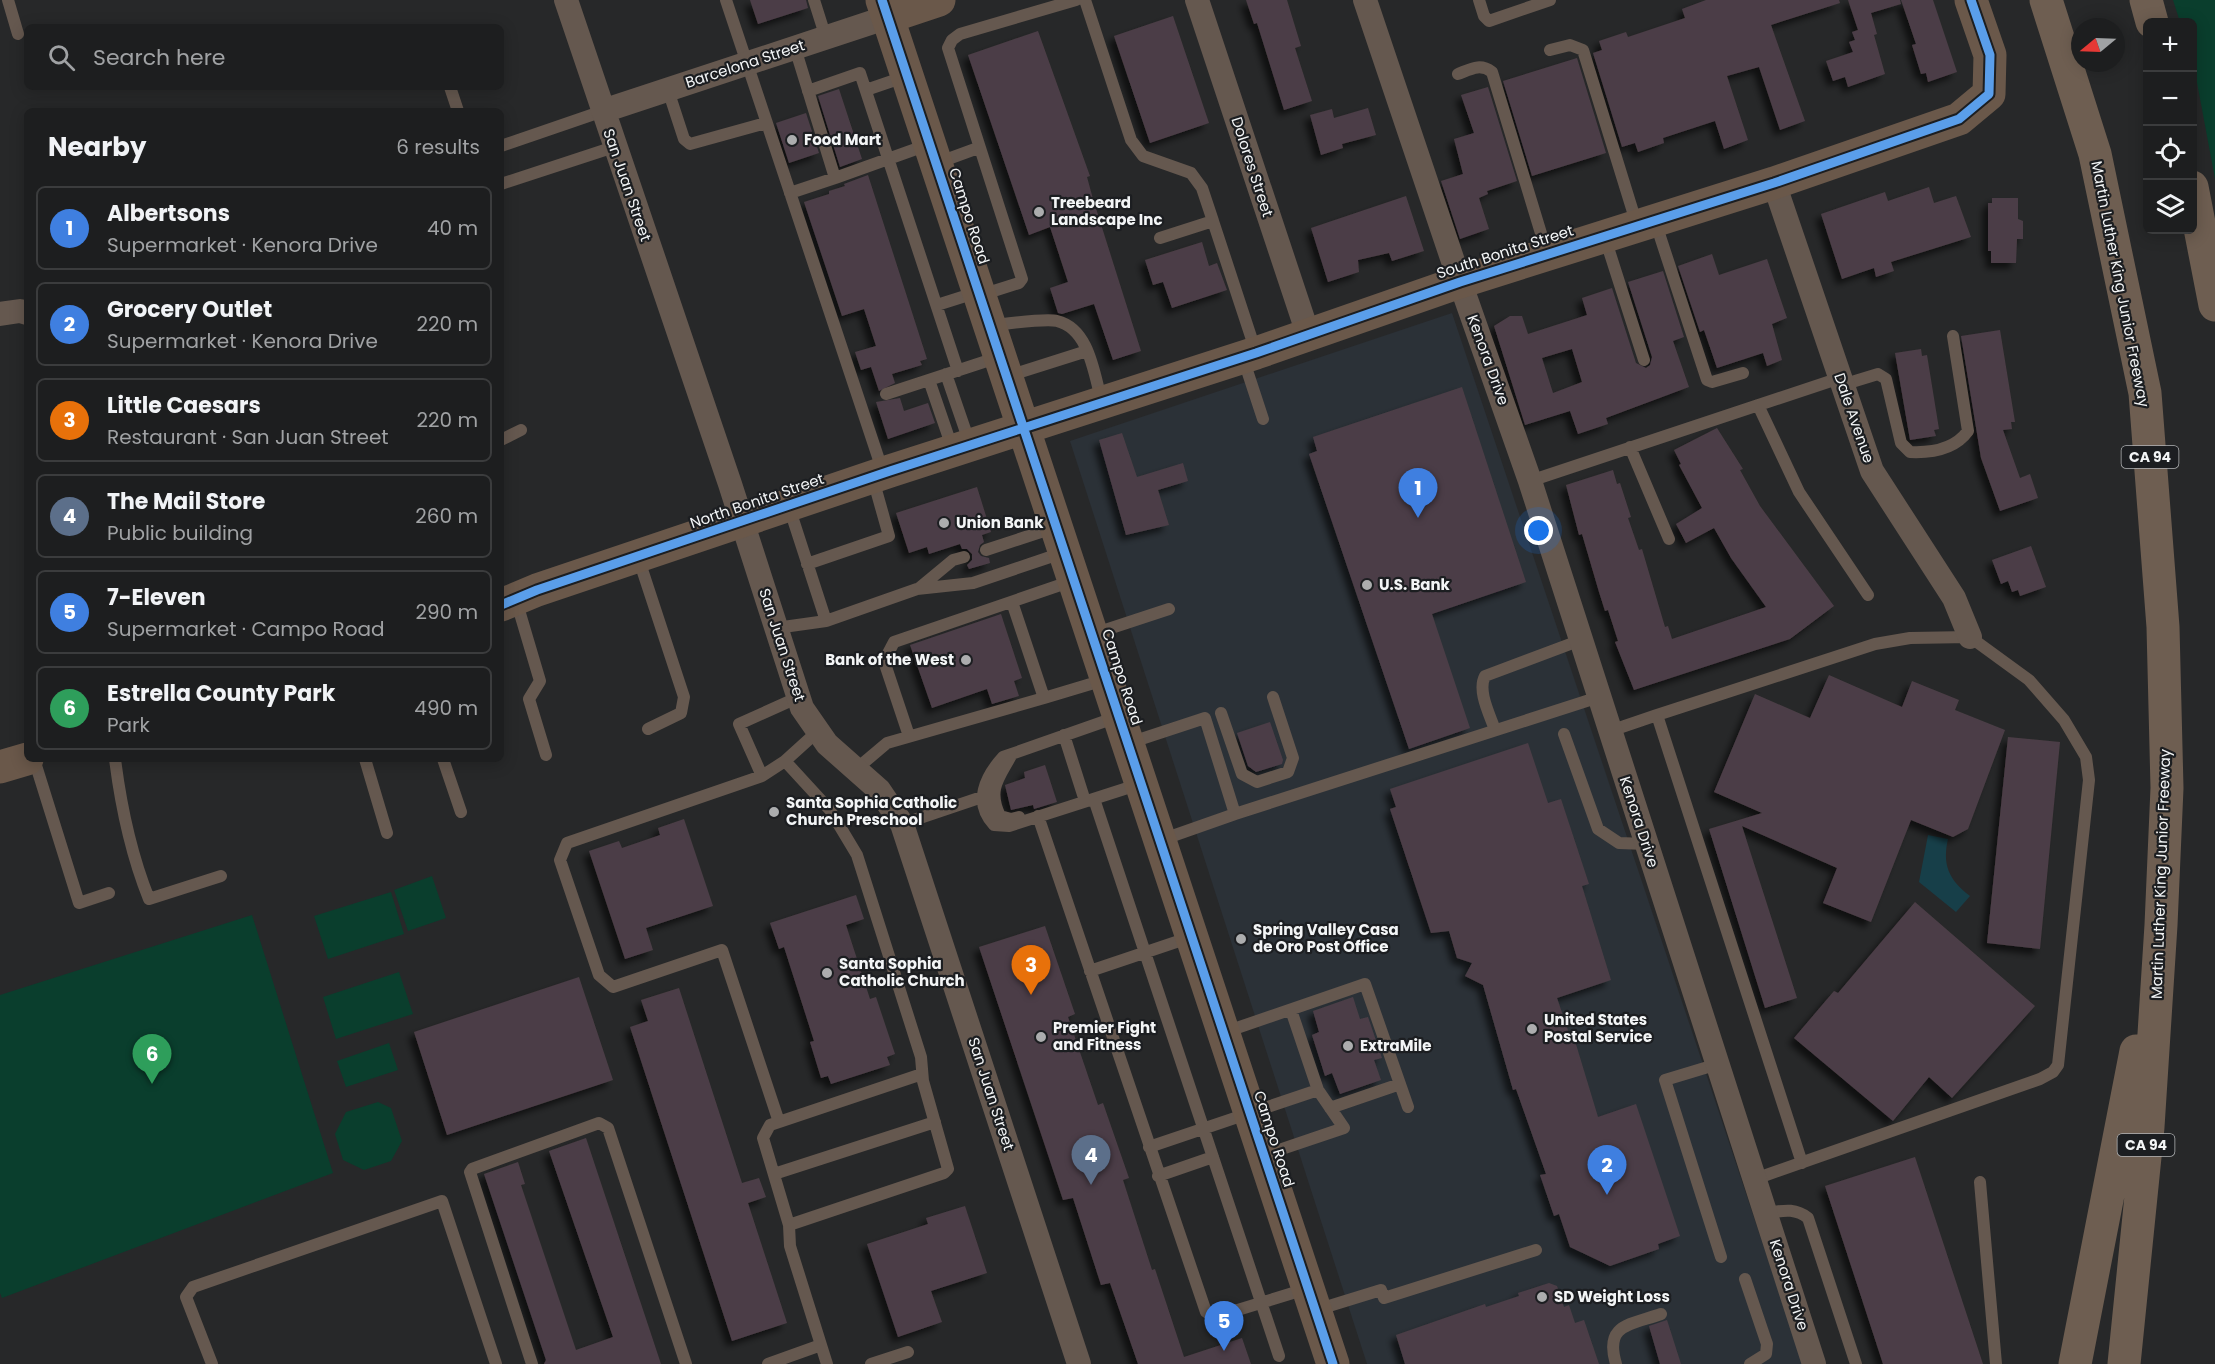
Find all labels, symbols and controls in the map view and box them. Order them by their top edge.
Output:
north arrow [2071,18,2125,72]
map controls [2143,18,2197,234]
button: + [2143,18,2197,72]
search box [24,24,504,90]
street label: Barcelona Street [682,34,807,93]
icon: search [45,41,78,74]
text: Search here [93,42,226,73]
button: − [2143,72,2197,126]
street label: Dolores Street [1226,114,1279,220]
street label: San Juan Street [598,126,657,244]
button: locate [2143,126,2197,180]
text: Nearby [48,129,146,165]
place label: Food Mart [804,129,881,150]
text: 6 results [396,133,480,161]
marker: Food Mart [785,133,799,147]
street label: Martin Luther King Junior Freeway [2086,159,2155,409]
street label: Campo Road [944,165,995,267]
button: layers [2143,180,2197,234]
place label: Treebeard Landscape Inc [1051,192,1162,230]
text: Albertsons [107,198,230,229]
marker: Treebeard Landscape Inc [1032,205,1046,219]
text: 1 [66,214,73,242]
text: 40 m [427,214,478,242]
street label: South Bonita Street [1434,219,1576,284]
text: Supermarket · Kenora Drive [107,231,378,259]
text: Grocery Outlet [107,294,272,325]
text: 2 [64,310,75,338]
text: 220 m [417,310,478,338]
street label: Kenora Drive [1462,312,1515,408]
text: Supermarket · Kenora Drive [107,327,378,355]
street label: Dale Avenue [1829,370,1880,466]
text: Little Caesars [107,390,261,421]
text: 3 [63,406,76,434]
text: 220 m [417,406,478,434]
text: Restaurant · San Juan Street [107,423,389,451]
road number: CA 94 [2122,446,2178,468]
street label: North Bonita Street [687,468,827,533]
pin: 1 [1398,468,1438,518]
text: The Mail Store [107,486,265,517]
text: 4 [63,502,76,530]
text: 260 m [415,502,478,530]
place label: Union Bank [956,512,1044,533]
marker: Union Bank [937,516,951,530]
your location [1524,516,1553,545]
text: Public building [107,519,253,547]
place label: U.S. Bank [1379,574,1451,595]
marker: U.S. Bank [1360,578,1374,592]
text: 7-Eleven [107,582,206,613]
street label: San Juan Street [754,586,811,704]
text: 5 [63,598,76,626]
text: 290 m [415,598,478,626]
text: Supermarket · Campo Road [107,615,385,643]
street label: Campo Road [1097,626,1148,728]
place label: Bank of the West [825,649,954,670]
marker: Bank of the West [959,653,973,667]
text: Estrella County Park [107,678,335,709]
text: 6 [63,694,76,722]
text: 490 m [414,694,478,722]
text: Park [107,711,150,739]
street label: Martin Luther King Junior Freeway [2146,748,2175,1000]
street label: Kenora Drive [1615,773,1664,870]
place label: Santa Sophia Catholic Church Preschool [786,792,957,830]
marker: Santa Sophia Catholic Church Preschool [767,805,781,819]
place label: Spring Valley Casa de Oro Post Office [1253,919,1399,957]
marker: Spring Valley Casa de Oro Post Office [1234,932,1248,946]
pin: 3 [1012,946,1050,995]
place label: Santa Sophia Catholic Church [839,953,965,991]
marker: Santa Sophia Catholic Church [820,966,834,980]
place label: United States Postal Service [1544,1009,1652,1047]
place label: Premier Fight and Fitness [1053,1017,1156,1055]
marker: United States Postal Service [1525,1022,1539,1036]
marker: Premier Fight and Fitness [1034,1030,1048,1044]
pin: 6 [132,1034,172,1084]
street label: San Juan Street [963,1035,1020,1153]
place label: ExtraMile [1360,1035,1432,1056]
marker: ExtraMile [1341,1039,1355,1053]
street label: Campo Road [1249,1088,1300,1190]
road number: CA 94 [2118,1134,2174,1156]
pin: 4 [1072,1136,1110,1185]
pin: 2 [1588,1146,1626,1195]
street label: Kenora Drive [1765,1236,1814,1333]
place label: SD Weight Loss [1554,1286,1670,1307]
marker: SD Weight Loss [1535,1290,1549,1304]
pin: 5 [1204,1302,1244,1351]

